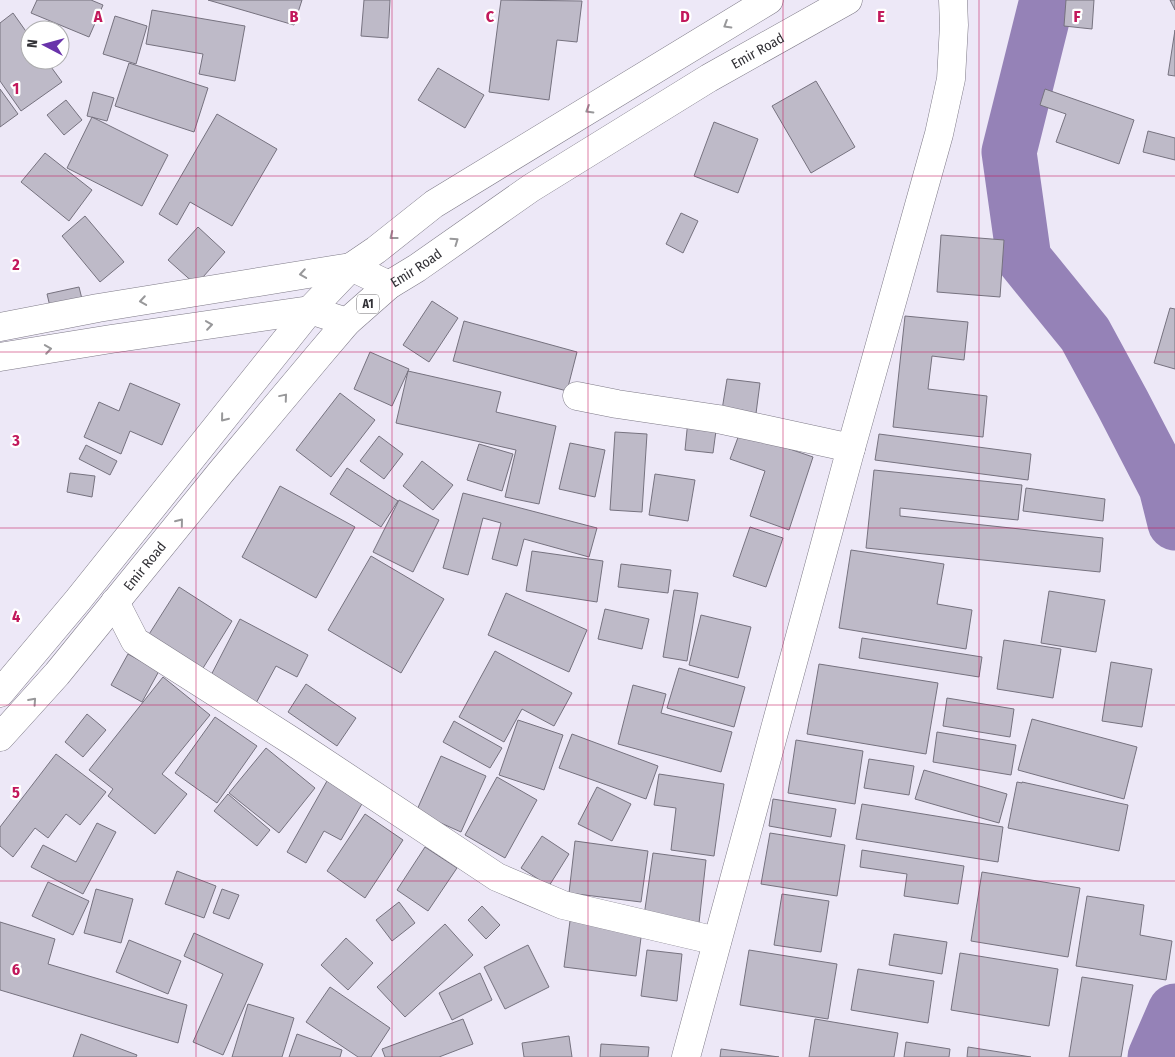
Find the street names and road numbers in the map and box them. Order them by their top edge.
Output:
street label: Emir Road [728,30,787,73]
street label: Emir Road [387,245,445,291]
road number: A1 [357,294,379,314]
street label: Emir Road [120,538,170,594]

